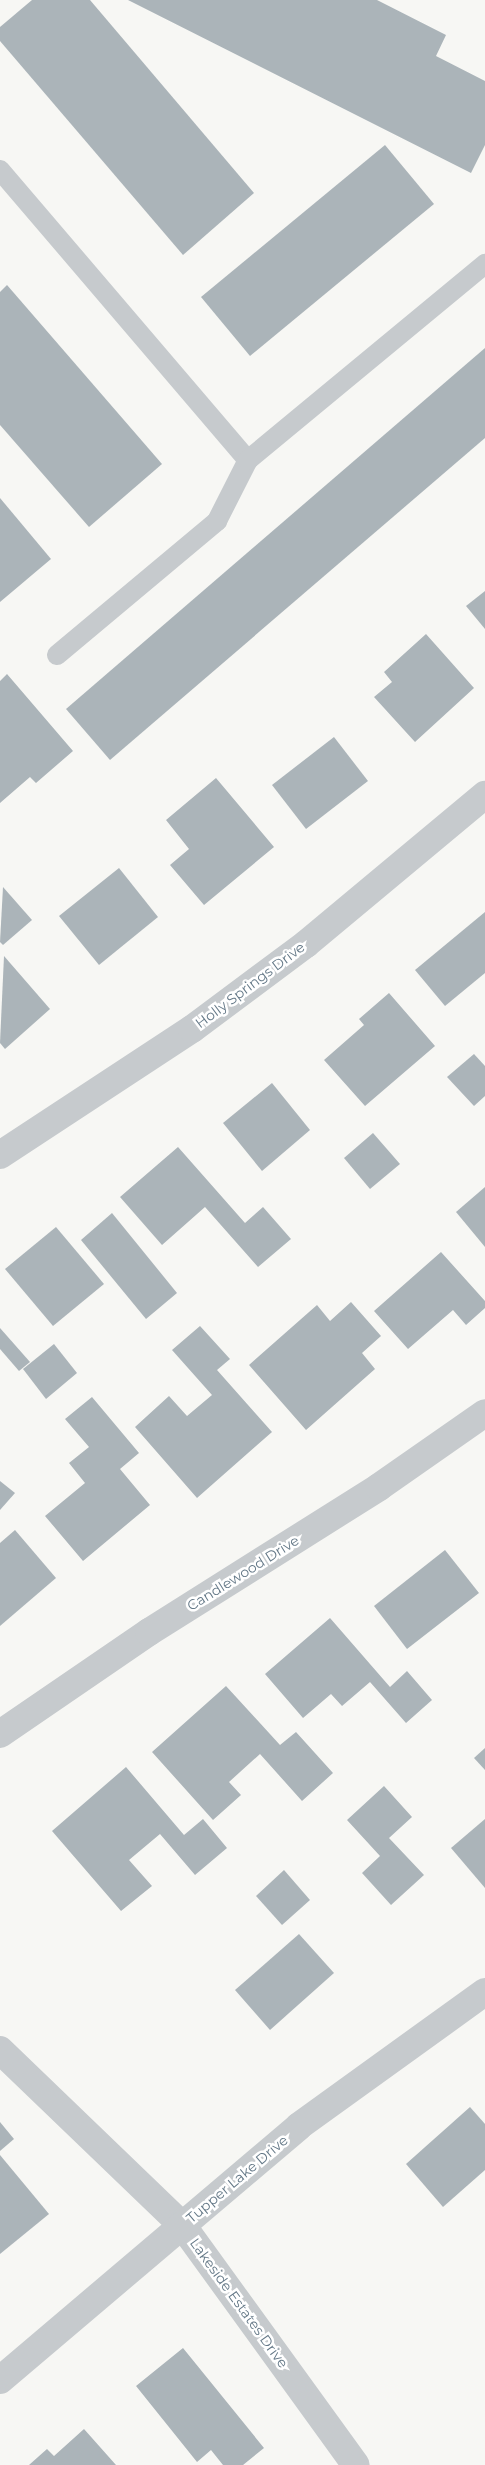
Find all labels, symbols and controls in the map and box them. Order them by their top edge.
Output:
street label: Holly Springs Drive [192,938,308,1032]
street label: Candlewood Drive [184,1532,302,1614]
street label: Tupper Lake Drive [183,2132,291,2226]
street label: Lakeside Estates Drive [186,2235,292,2371]

